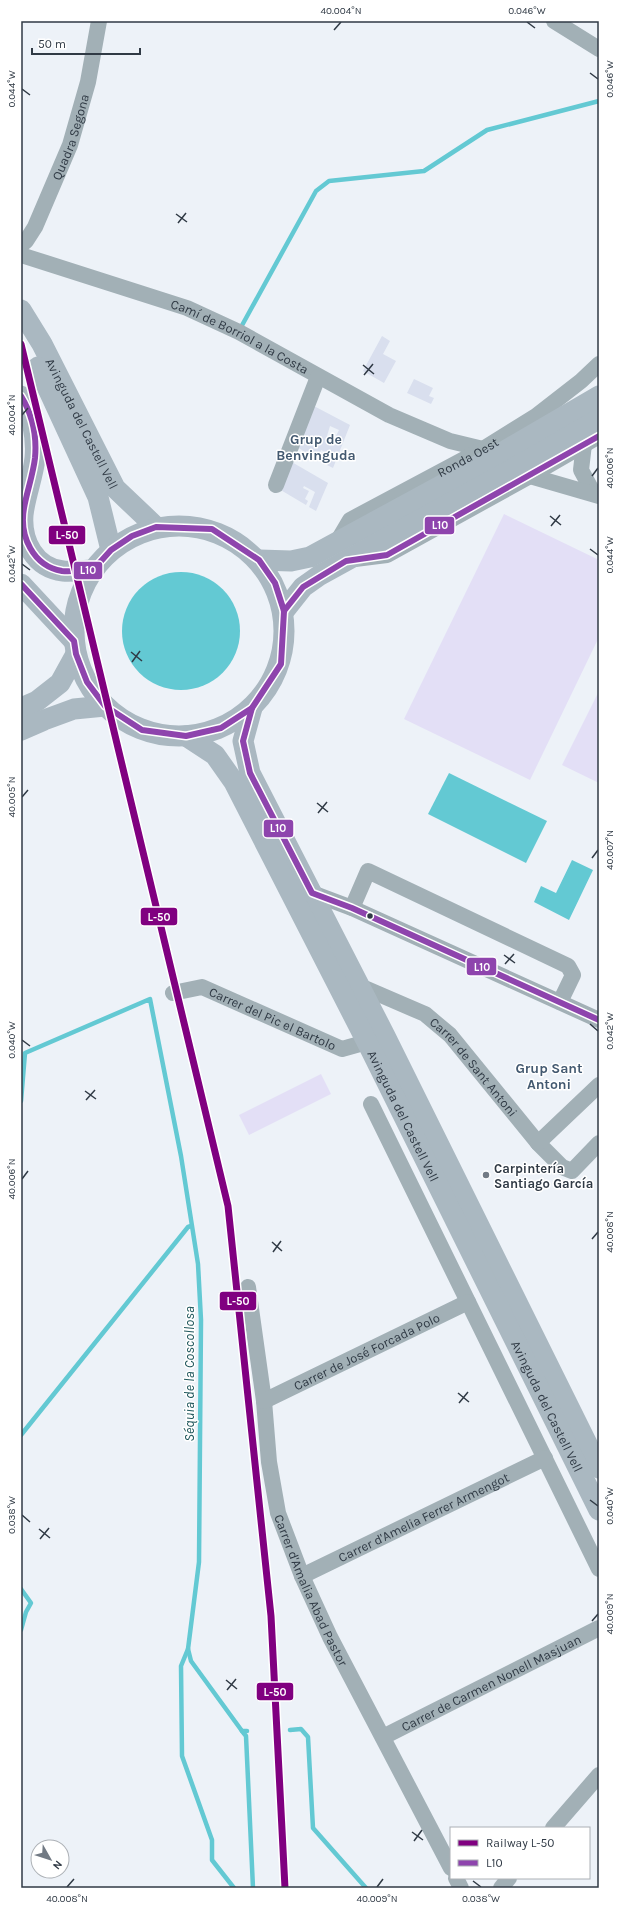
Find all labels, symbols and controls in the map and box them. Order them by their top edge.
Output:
text: 40.004°N [320,5,362,17]
text: 0.046°W [508,5,546,17]
scale bar [32,30,140,56]
text: 50 m [38,37,66,51]
text: 0.046°W [604,60,616,98]
text: 0.044°W [6,70,18,108]
street label: Quadra Segona [48,92,92,182]
street label: Camí de Borriol a la Costa [169,296,311,377]
street label: Avinguda del Castell Vell [43,356,122,491]
text: 40.004°N [6,394,18,436]
district label: Grup de Benvinguda [276,431,356,464]
street label: Ronda Oest [434,434,501,480]
text: 40.006°N [604,447,616,489]
line badge: L10 [424,516,455,535]
text: L10 [432,519,448,532]
line badge: L-50 [48,525,86,545]
text: L-50 [56,529,78,542]
text: 0.044°W [604,536,616,574]
text: 0.042°W [6,545,18,583]
line badge: L10 [73,561,103,580]
text: L10 [80,564,96,577]
text: 40.005°N [6,776,18,818]
line badge: L10 [263,819,294,838]
text: L10 [270,822,286,835]
text: 40.007°N [604,830,616,870]
line badge: L-50 [140,907,178,926]
text: L-50 [148,911,170,924]
unlabelled marker [365,911,375,921]
line badge: L10 [466,957,497,976]
text: L10 [474,961,490,974]
street label: Carrer del Pic el Bartolo [207,984,339,1053]
text: 0.042°W [604,1012,616,1050]
street label: Carrer de Sant Antoni [427,1014,521,1119]
text: 0.040°W [6,1021,18,1059]
street label: Avinguda del Castell Vell [365,1048,442,1184]
district label: Grup Sant Antoni [515,1060,583,1093]
text: 40.006°N [6,1158,18,1200]
place label: Carpintería Santiago García [494,1161,593,1191]
marker: Carpintería Santiago García [481,1170,491,1180]
text: 40.008°N [604,1211,616,1253]
line badge: L-50 [219,1291,257,1311]
text: L-50 [227,1295,249,1308]
water label: Séquia de la Coscollosa [181,1306,198,1442]
street label: Carrer de José Forcada Polo [291,1309,442,1393]
street label: Avinguda del Castell Vell [509,1338,586,1474]
street label: Carrer d'Amelia Ferrer Armengot [336,1469,511,1565]
text: 0.040°W [604,1487,616,1525]
text: 0.038°W [6,1496,18,1534]
street label: Carrer d'Amalia Abad Pastor [272,1512,351,1669]
text: 40.009°N [604,1593,616,1635]
street label: Carrer de Carmen Nonell Masjuan [399,1631,583,1734]
line badge: L-50 [256,1682,294,1701]
text: L-50 [264,1686,286,1699]
legend [450,1827,590,1879]
text: Railway L-50 [486,1836,554,1850]
north arrow [30,1839,70,1879]
text: L10 [486,1856,503,1870]
text: N [50,1858,65,1872]
text: 40.008°N [46,1893,88,1905]
text: 40.009°N [356,1893,398,1905]
text: 0.038°W [462,1893,500,1905]

